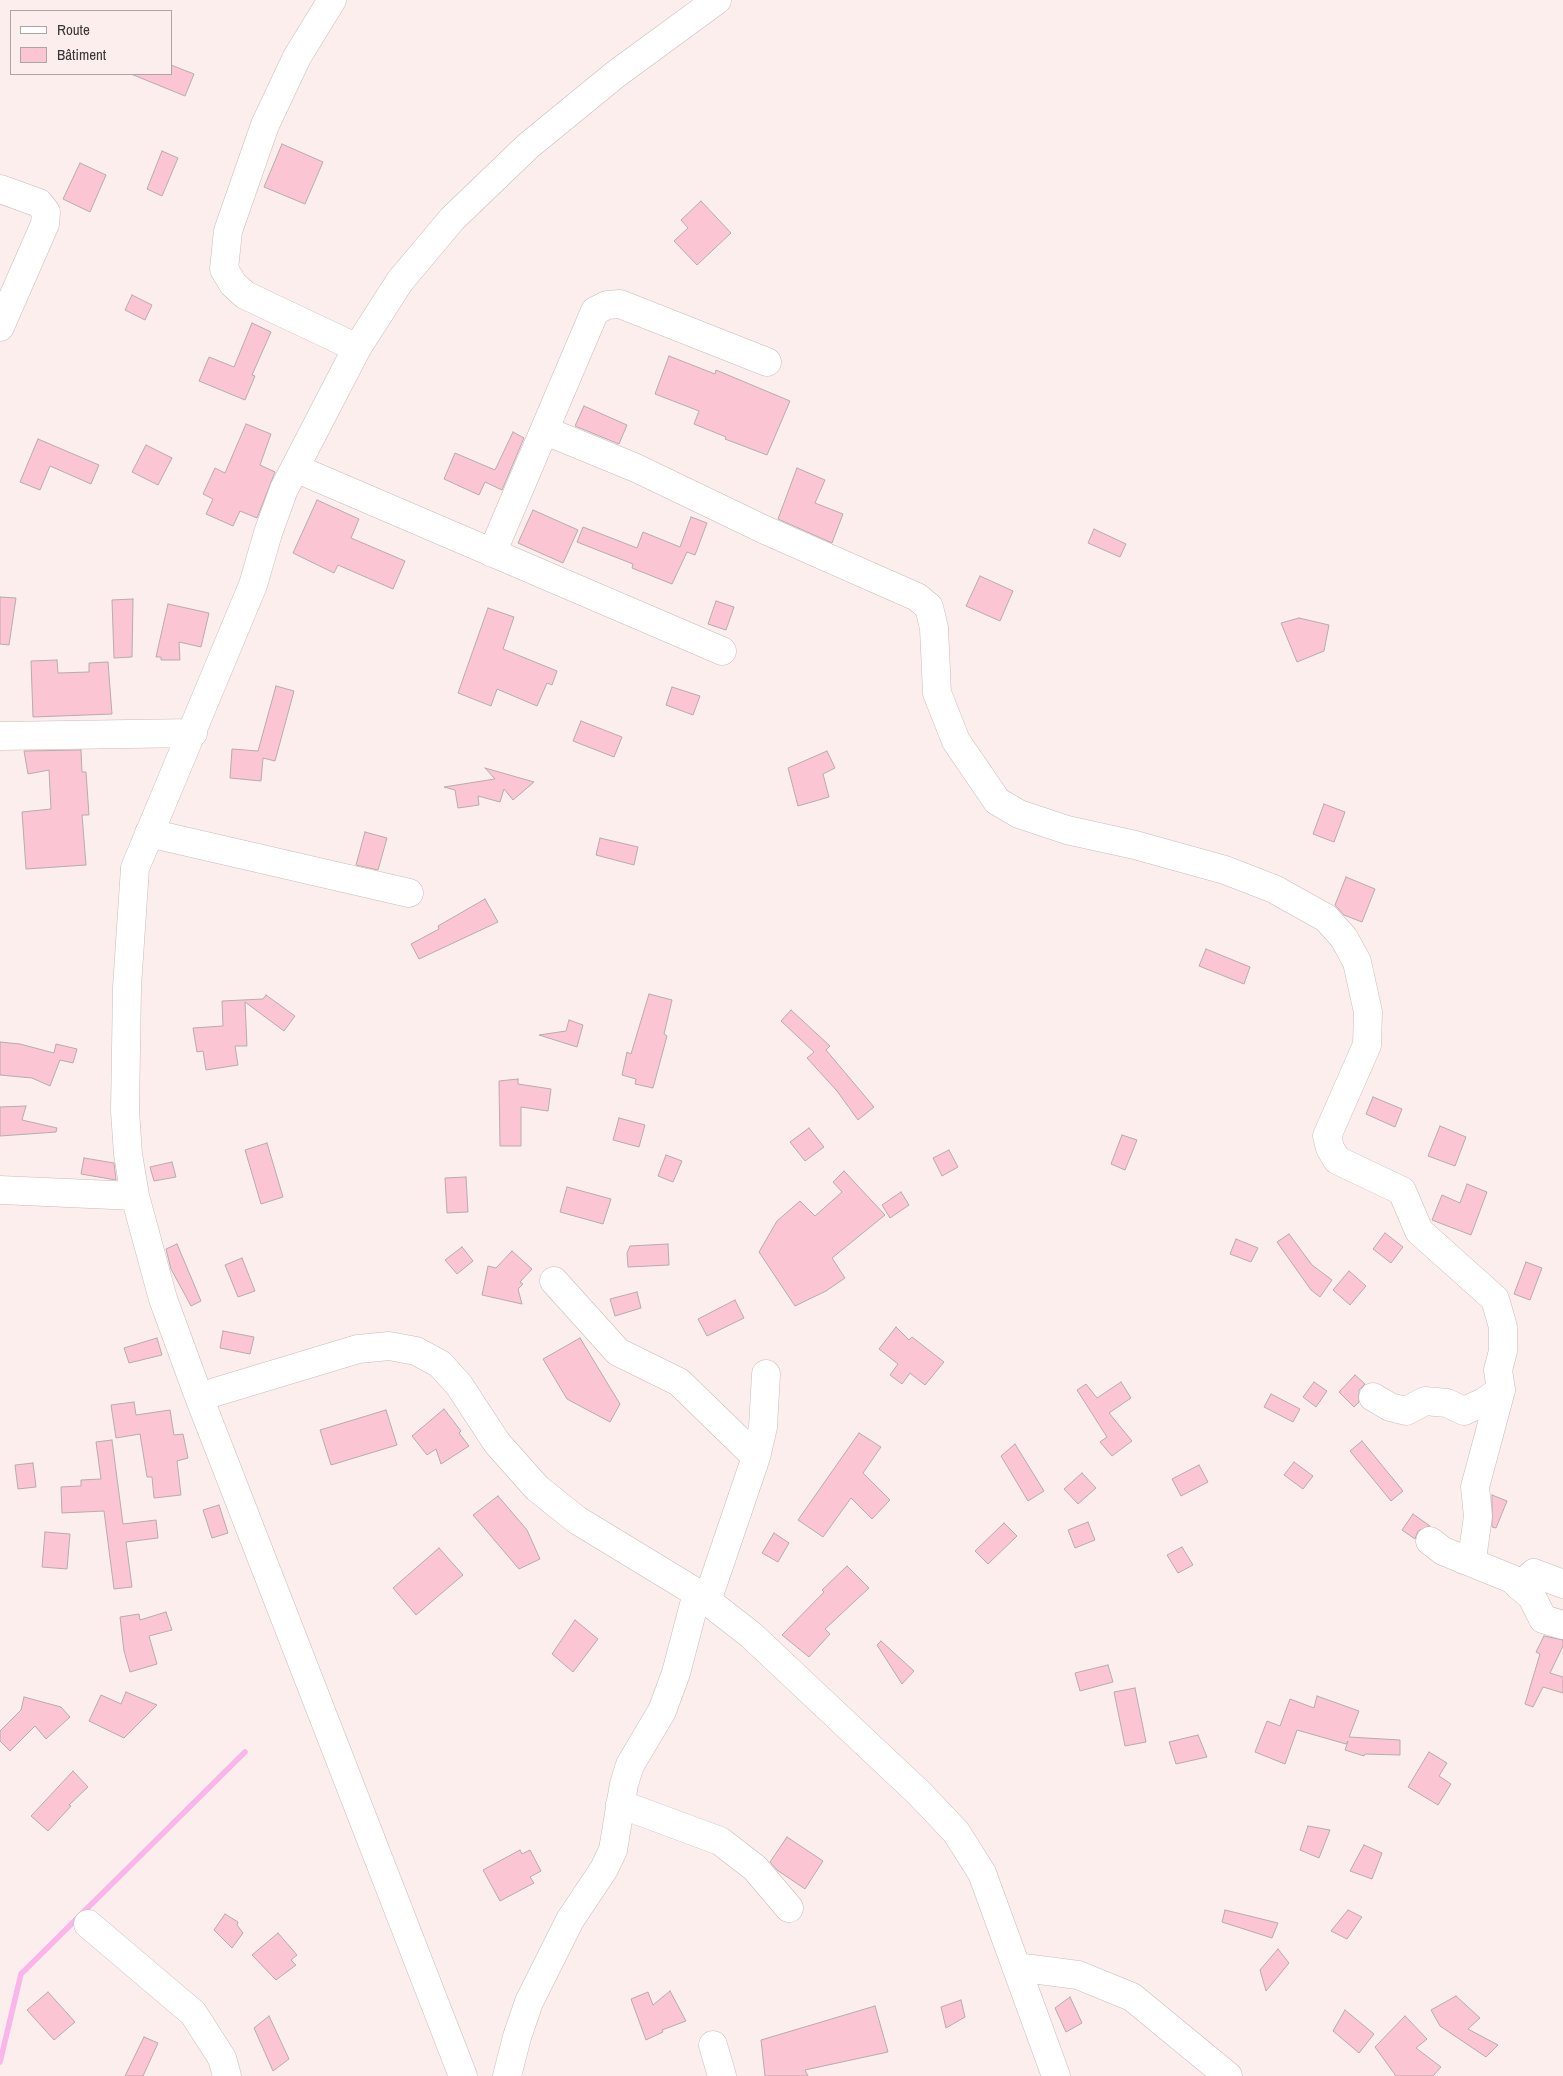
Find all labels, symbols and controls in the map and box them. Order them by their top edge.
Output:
legend [10,10,172,75]
text: Route [57,19,90,40]
text: Bâtiment [57,44,106,65]

